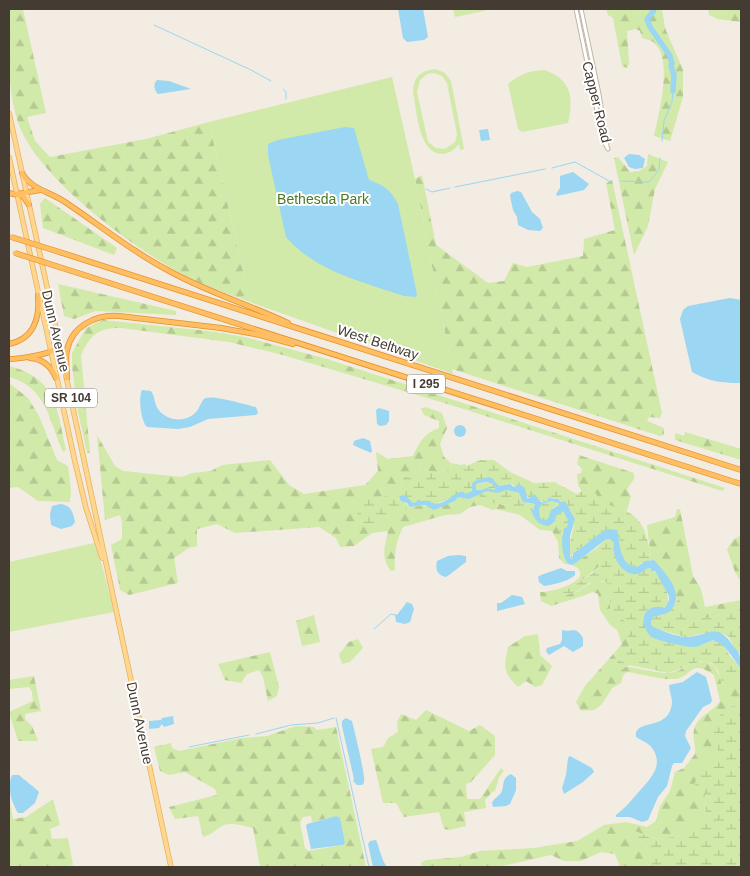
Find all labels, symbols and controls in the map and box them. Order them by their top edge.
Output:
street label: Capper Road [579,60,615,144]
park label: Bethesda Park [277,191,370,207]
street label: Dunn Avenue [39,288,73,374]
street label: West Beltway [335,321,421,363]
road number: I 295 [407,374,445,394]
road number: SR 104 [45,388,97,408]
street label: Dunn Avenue [123,680,157,766]

